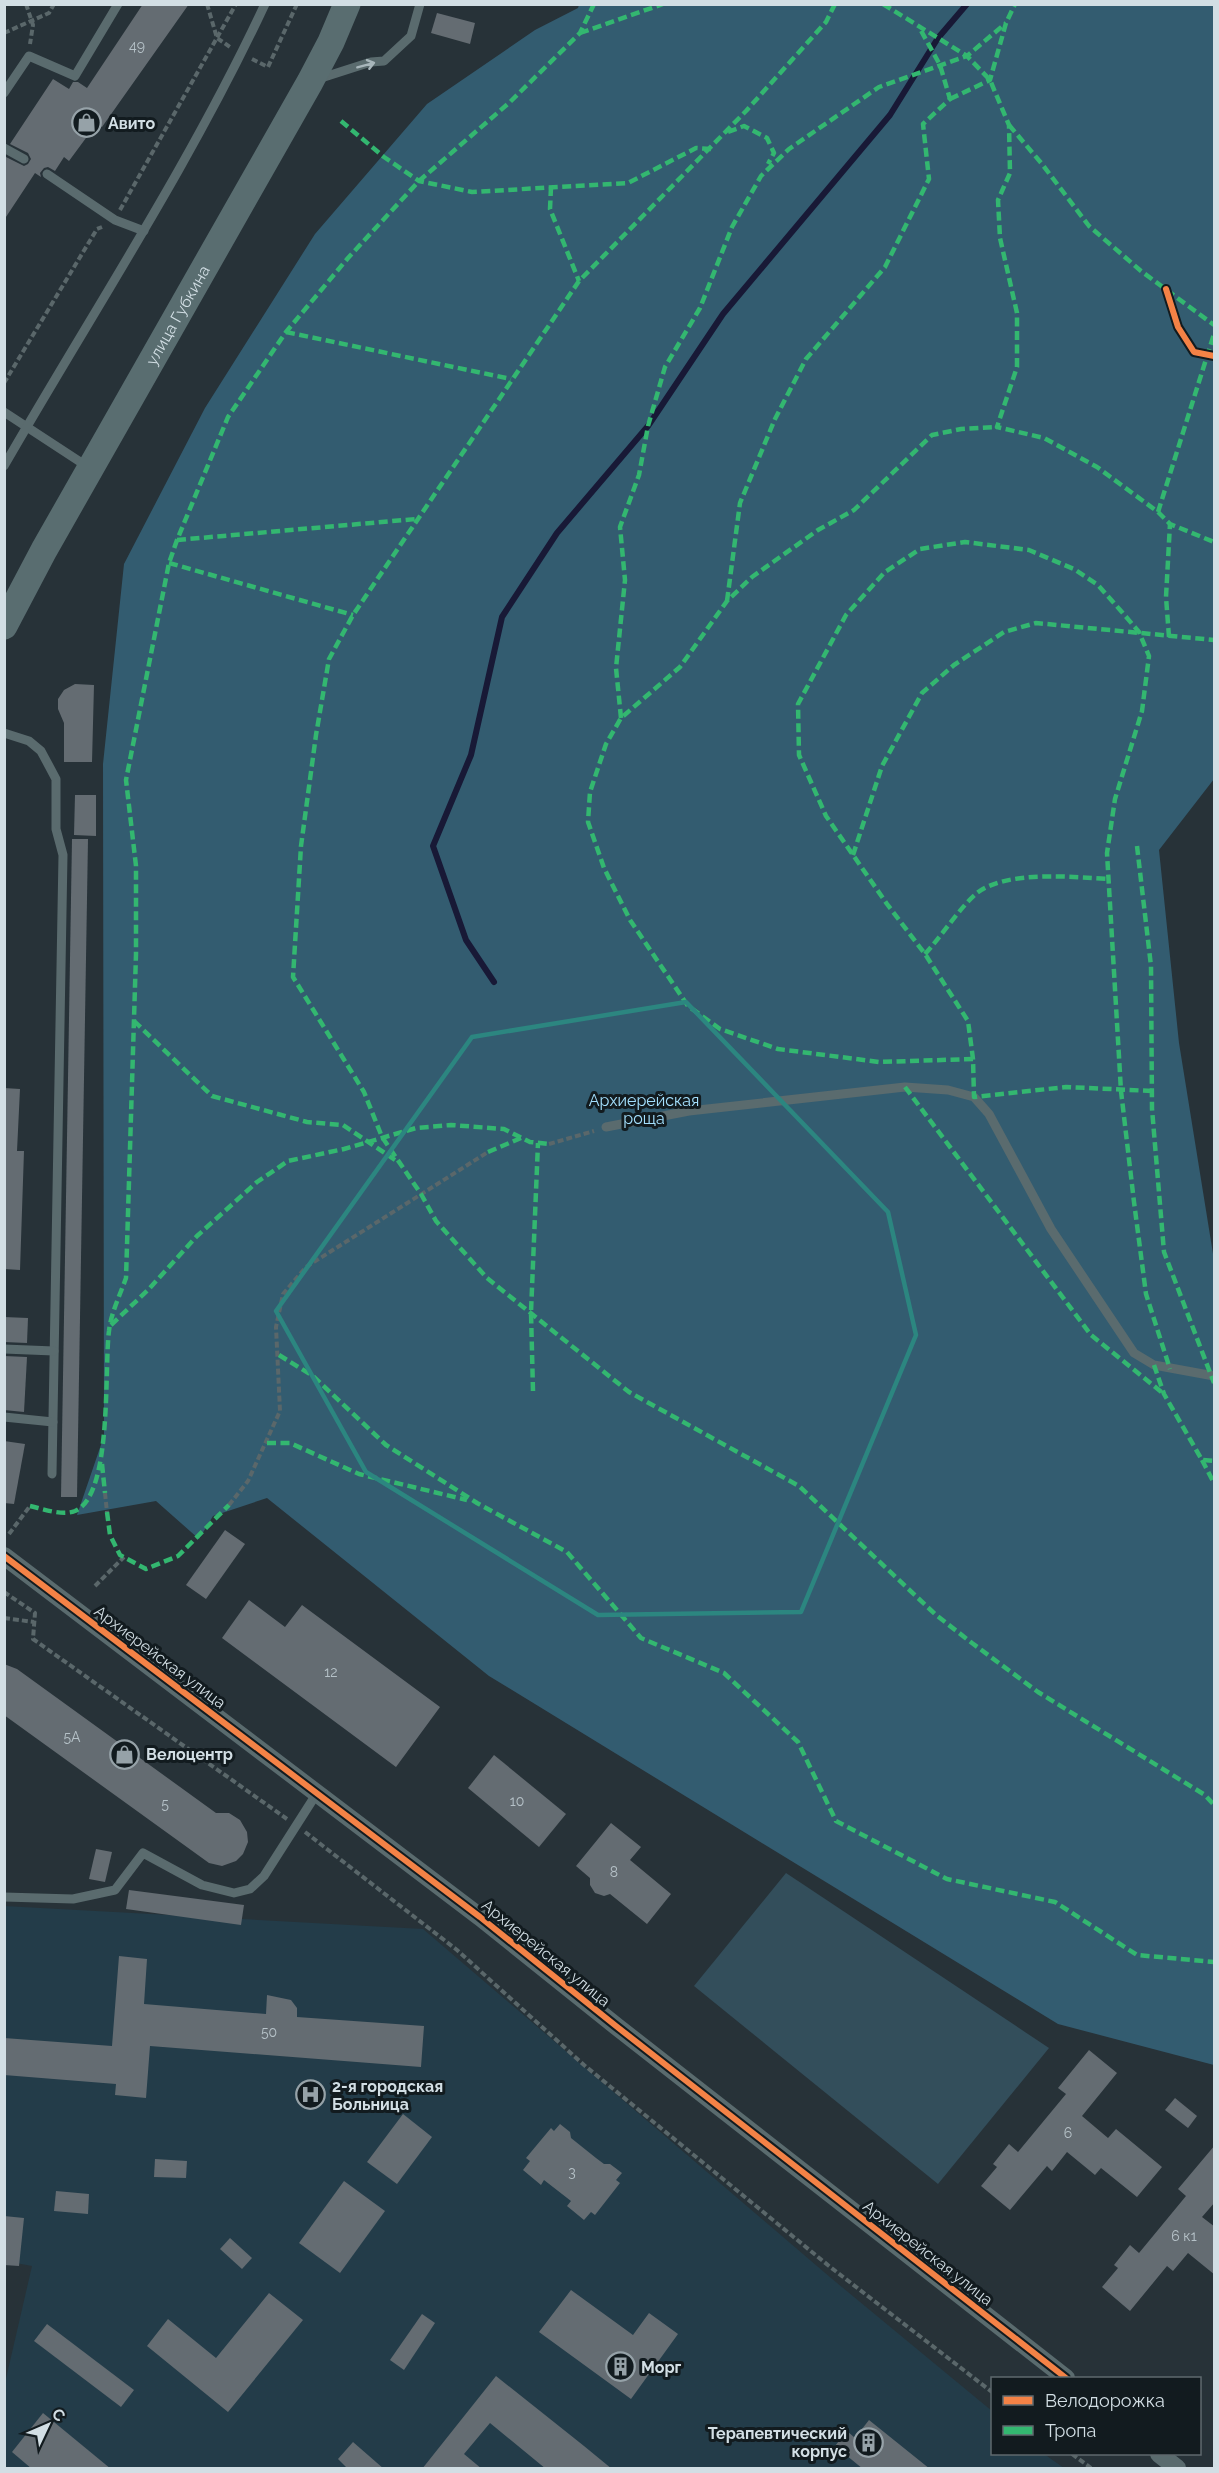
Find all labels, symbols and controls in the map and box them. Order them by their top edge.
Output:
house number: 49 [129,38,145,54]
one-way arrow [356,58,375,70]
shop icon: Авито [71,107,103,139]
place label: Авито [108,114,156,133]
street label: улица Губкина [142,262,213,369]
park label: Архиерейская роща [589,1091,699,1128]
street label: Архиерейская улица [91,1601,229,1713]
house number: 12 [324,1664,338,1680]
house number: 5А [63,1729,81,1745]
shop icon: Велоцентр [109,1738,141,1770]
place label: Велоцентр [146,1745,233,1764]
house number: 10 [510,1793,524,1809]
house number: 5 [161,1796,169,1812]
house number: 8 [610,1864,618,1880]
street label: Архиерейская улица [478,1895,614,2011]
house number: 50 [261,2024,277,2040]
place label: 2-я городская Больница [332,2077,443,2114]
hospital icon: 2-я городская Больница [295,2079,327,2111]
house number: 6 [1064,2125,1072,2141]
house number: 3 [568,2164,576,2180]
street label: Архиерейская улица [859,2196,997,2310]
house number: 6 к1 [1171,2228,1197,2244]
building icon: Морг [604,2351,636,2383]
place label: Морг [641,2358,682,2377]
legend [991,2377,1201,2455]
text: Велодорожка [1045,2390,1165,2411]
north arrow [18,2395,78,2455]
text: С [48,2404,69,2425]
text: Тропа [1045,2420,1096,2441]
place label: Терапевтический корпус [708,2424,847,2461]
building icon: Терапевтический корпус [852,2426,884,2458]

